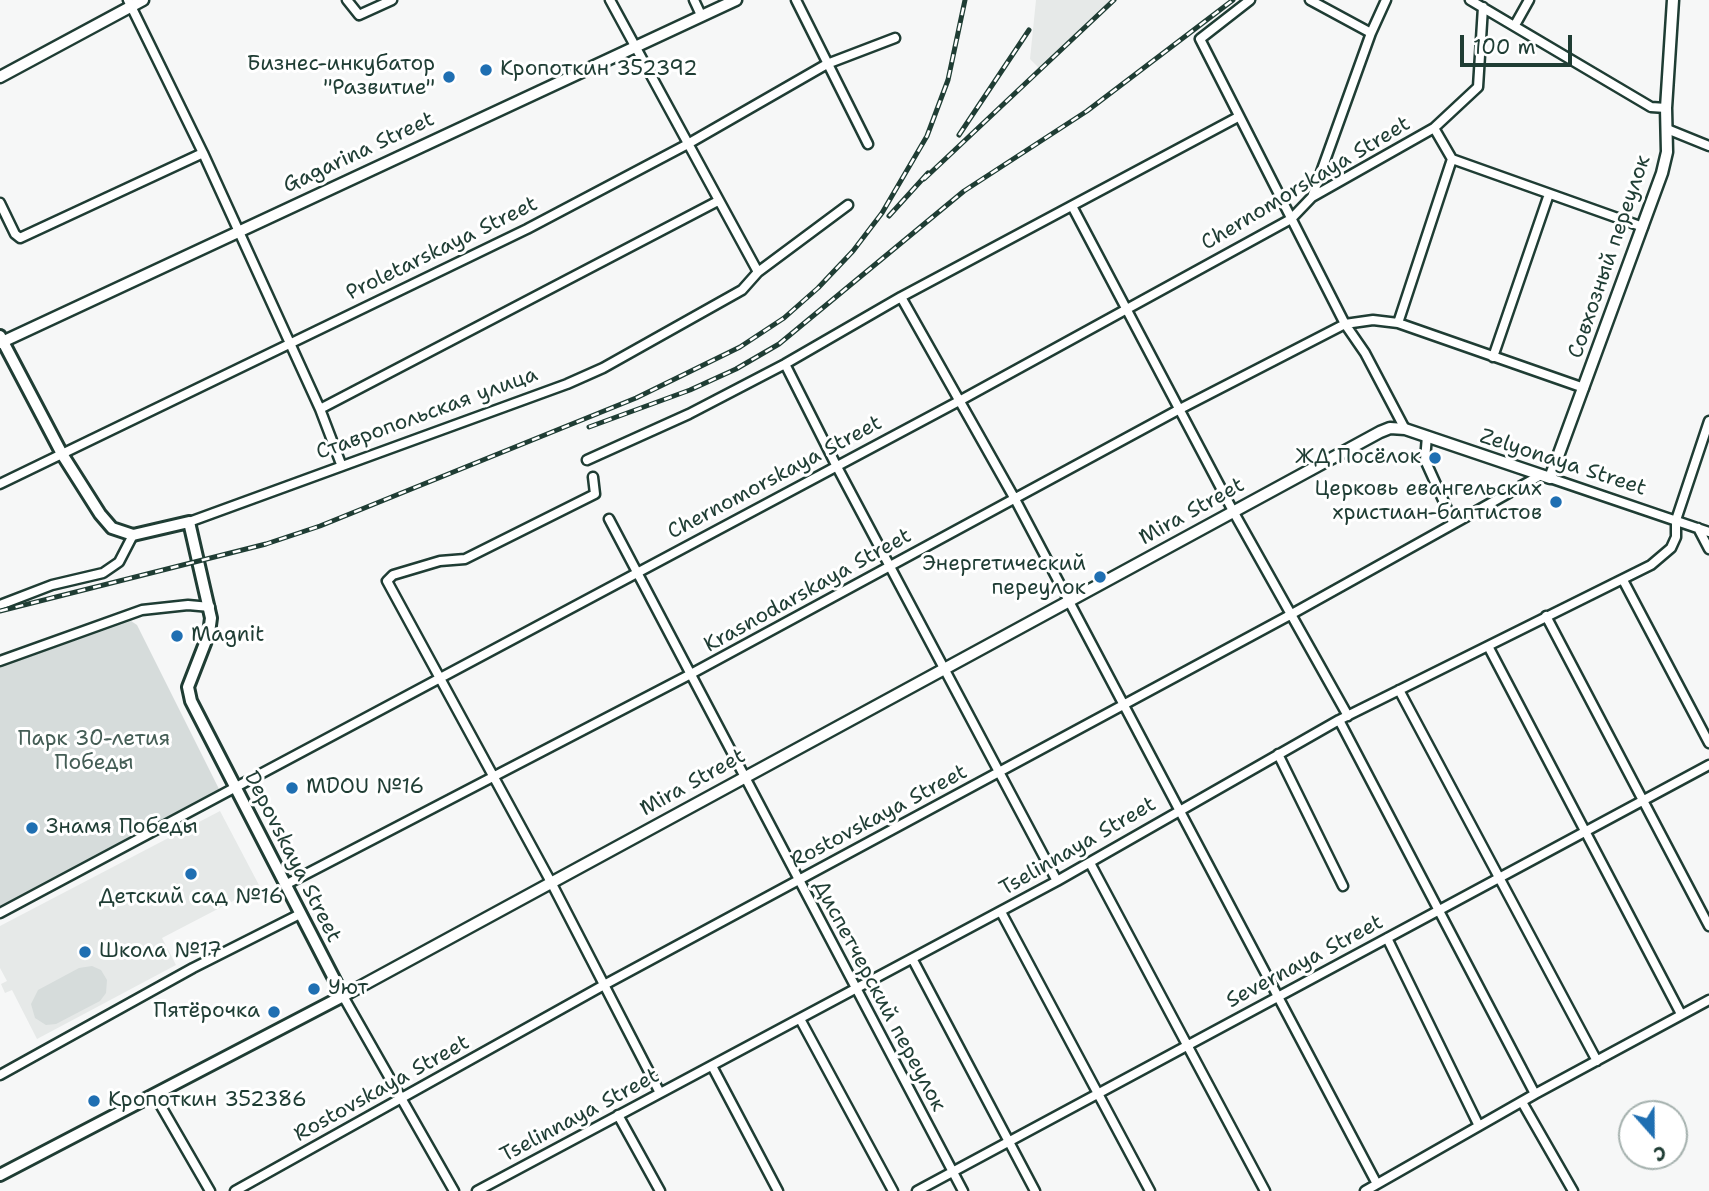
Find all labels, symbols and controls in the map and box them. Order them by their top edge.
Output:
scale bar [1464,21,1576,65]
text: 100 m [1473,33,1536,61]
place label: Бизнес-инкубатор "Развитие" [247,52,435,102]
place label: Кропоткин 352392 [500,57,698,83]
marker: Кропоткин 352392 [478,62,494,78]
marker: Бизнес-инкубатор "Развитие" [441,69,457,85]
street label: Gagarina Street [279,107,439,199]
street label: Chernomorskaya Street [1197,112,1415,256]
street label: Совхозный переулок [1563,152,1657,362]
street label: Proletarskaya Street [342,192,542,306]
street label: Ставропольская улица [313,362,541,466]
street label: Chernomorskaya Street [664,411,886,545]
street label: Zelyonaya Street [1477,424,1649,502]
place label: ЖД Посёлок [1295,445,1421,471]
marker: ЖД Посёлок [1427,450,1443,466]
street label: Mira Street [1135,473,1249,551]
place label: Церковь евангельских христиан-баптистов [1315,477,1542,527]
marker: Церковь евангельских христиан-баптистов [1548,494,1564,510]
street label: Krasnodarskaya Street [700,523,916,659]
place label: Энергетический переулок [923,552,1086,602]
marker: Энергетический переулок [1092,569,1108,585]
place label: Magnit [191,623,264,649]
marker: Magnit [169,628,185,644]
park label: Парк 30-летия Победы [18,727,170,777]
street label: Mira Street [636,744,750,822]
street label: Rostovskaya Street [786,760,972,874]
street label: Depovskaya Street [238,767,346,947]
place label: MDOU №16 [306,775,424,801]
marker: MDOU №16 [284,780,300,796]
street label: Tselinnaya Street [995,792,1161,902]
place label: Знамя Победы [46,815,198,841]
marker: Знамя Победы [24,820,40,836]
marker: Детский сад №16 [183,866,199,882]
street label: Диспетчерский переулок [807,876,951,1116]
place label: Детский сад №16 [99,885,283,911]
street label: Severnaya Street [1222,910,1388,1014]
place label: Школа №17 [99,939,222,965]
marker: Школа №17 [77,944,93,960]
place label: Уют [328,976,368,1002]
marker: Уют [306,981,322,997]
place label: Пятёрочка [154,999,260,1025]
marker: Пятёрочка [266,1004,282,1020]
street label: Rostovskaya Street [290,1030,474,1148]
street label: Tselinnaya Street [496,1063,664,1169]
place label: Кропоткин 352386 [108,1088,307,1114]
marker: Кропоткин 352386 [86,1093,102,1109]
north arrow [1618,1100,1688,1170]
text: С [1650,1139,1670,1167]

